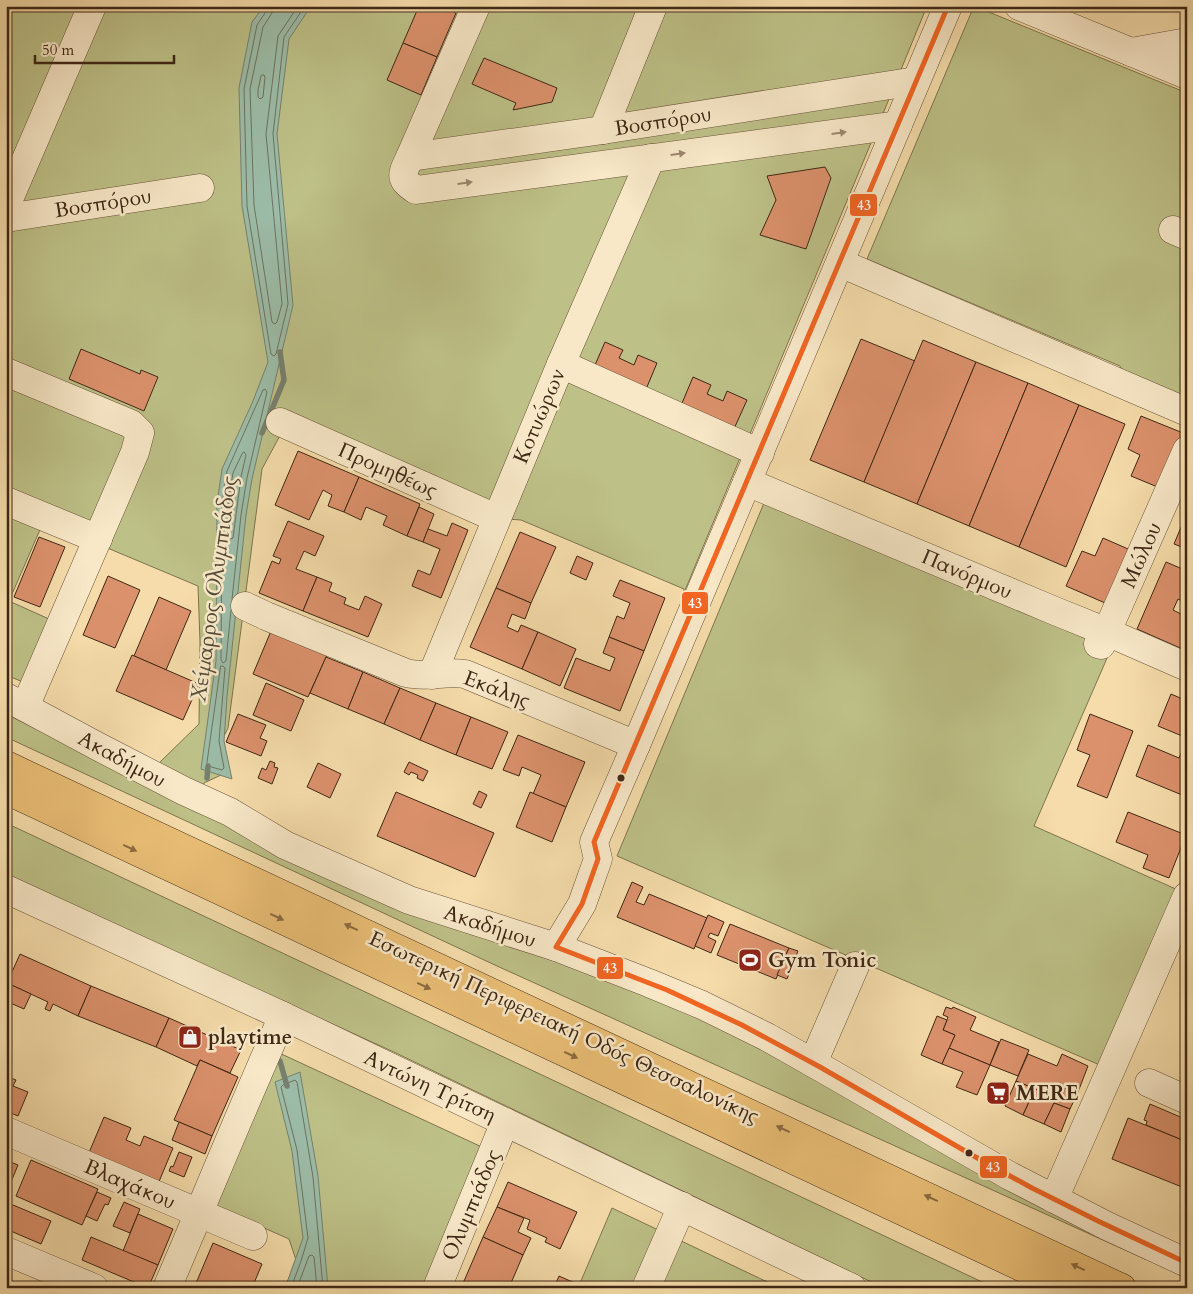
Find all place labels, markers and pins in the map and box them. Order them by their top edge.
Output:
unlabelled marker [616,773,626,783]
place label: Gym Tonic [768,946,876,975]
sports icon: Gym Tonic [737,947,763,973]
place label: playtime [208,1023,292,1052]
shop icon: playtime [177,1024,203,1050]
place label: MERE [1016,1079,1079,1108]
supermarket icon: MERE [985,1080,1011,1106]
unlabelled marker [964,1148,974,1158]

